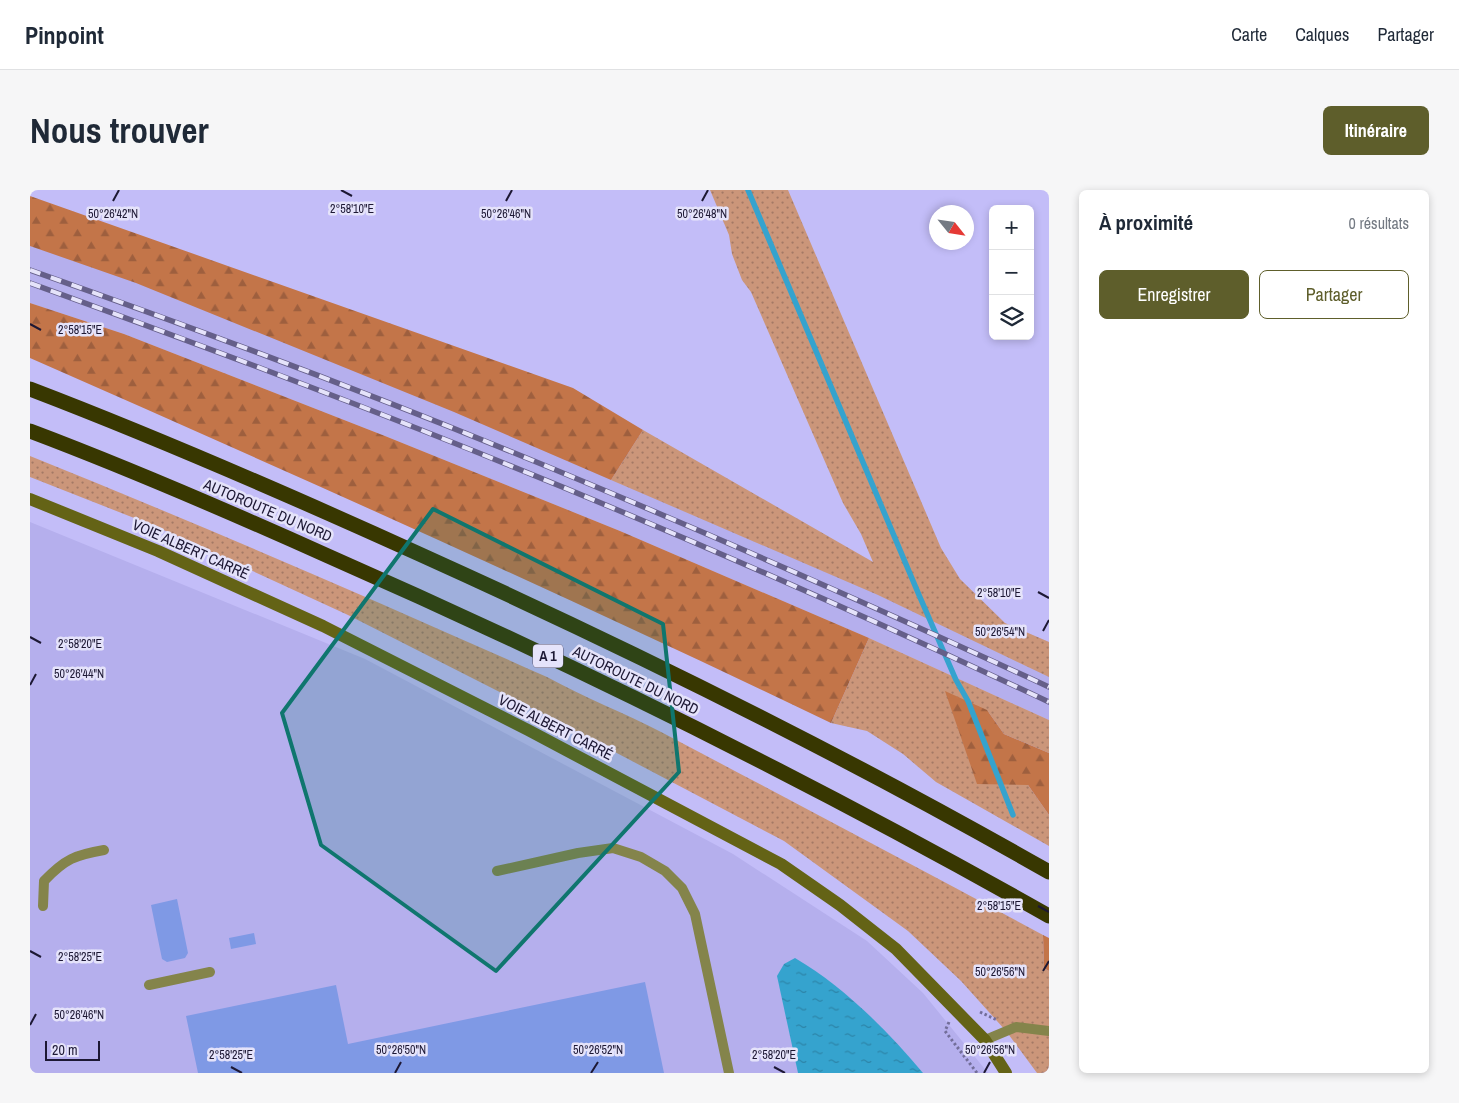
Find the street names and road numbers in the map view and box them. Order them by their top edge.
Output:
street label: AUTOROUTE DU NORD [200,473,336,547]
street label: VOIE ALBERT CARRÉ [129,514,253,584]
street label: AUTOROUTE DU NORD [569,640,703,720]
road number: A 1 [533,644,563,668]
street label: VOIE ALBERT CARRÉ [495,689,617,765]

